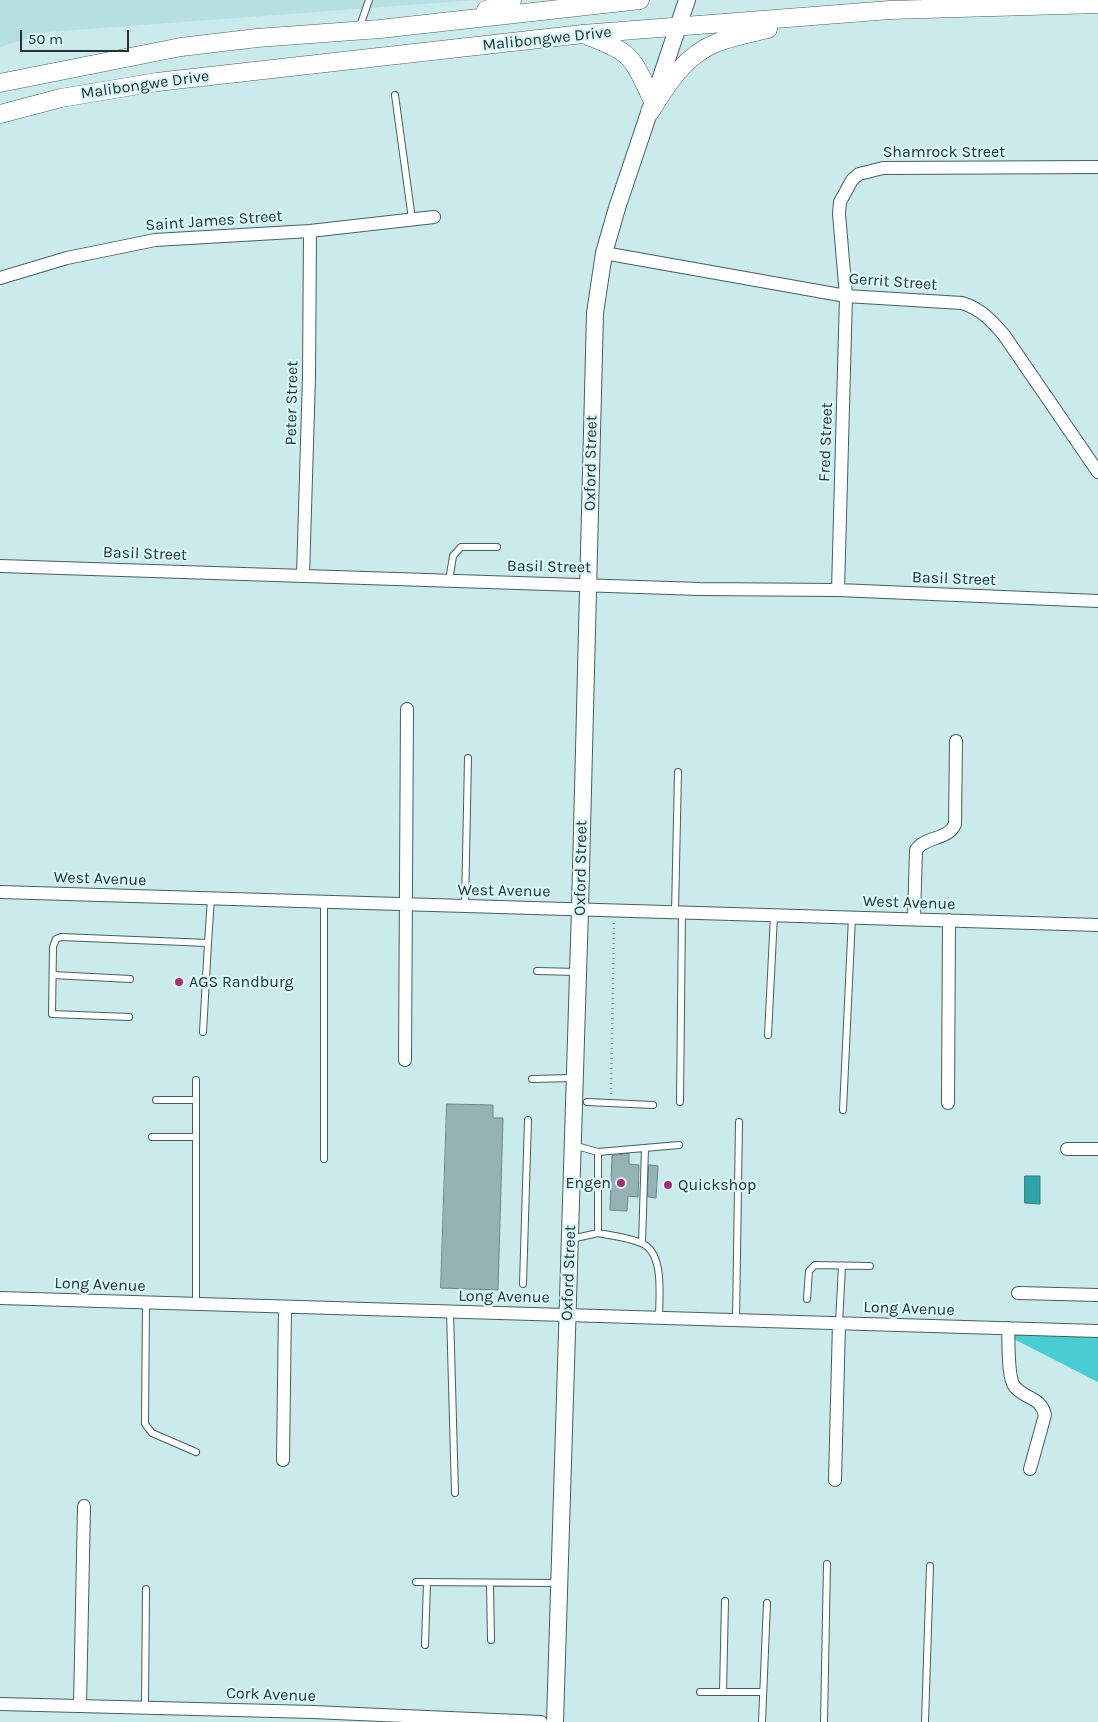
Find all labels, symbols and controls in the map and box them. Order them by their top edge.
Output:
scale bar [22,20,131,52]
street label: Malibongwe Drive [482,23,612,55]
text: 50 m [28,30,63,48]
street label: Malibongwe Drive [80,66,210,104]
street label: Shamrock Street [883,142,1005,162]
street label: Saint James Street [145,207,283,235]
street label: Gerrit Street [848,269,938,295]
street label: Peter Street [282,360,302,446]
street label: Fred Street [815,402,837,482]
street label: Oxford Street [581,415,601,511]
street label: Basil Street [103,543,187,565]
street label: Basil Street [507,557,591,577]
street label: Basil Street [912,568,996,590]
street label: Oxford Street [571,820,591,916]
street label: West Avenue [53,868,147,890]
street label: West Avenue [457,881,551,901]
street label: West Avenue [862,892,956,914]
place label: AGS Randburg [189,972,293,992]
marker: AGS Randburg [173,976,185,988]
place label: Engen [565,1173,611,1193]
place label: Quickshop [678,1175,756,1195]
marker: Engen [615,1177,627,1189]
marker: Quickshop [662,1179,674,1191]
street label: Oxford Street [558,1225,580,1321]
street label: Long Avenue [54,1274,146,1296]
street label: Long Avenue [458,1287,550,1307]
street label: Long Avenue [863,1298,955,1320]
street label: Cork Avenue [226,1684,316,1706]

